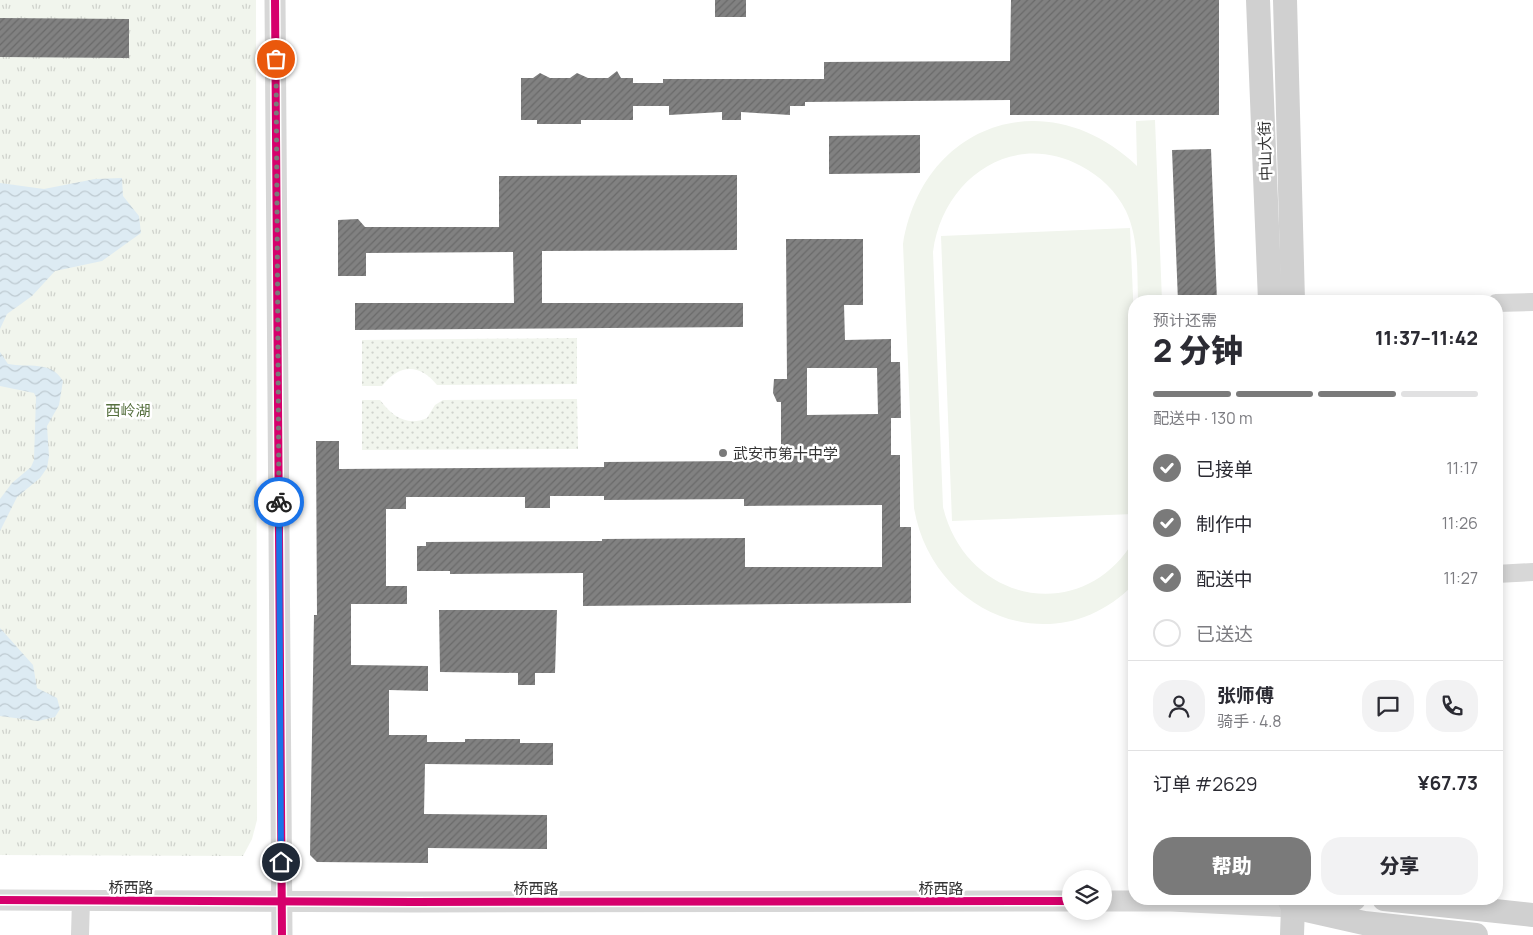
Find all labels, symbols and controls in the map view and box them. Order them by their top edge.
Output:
pin [255,38,297,80]
icon: bag [262,45,290,73]
street label: 中山大街 [1253,121,1277,181]
text: 预计还需 [1153,309,1217,331]
text: 11:37–11:42 [1375,325,1478,351]
text: 2 分钟 [1153,328,1243,372]
park label: 西岭湖 [105,400,151,421]
text: 配送中 · 130 m [1153,407,1253,429]
place label: 武安市第十中学 [733,443,838,464]
marker: 武安市第十中学 [717,447,729,459]
icon: check [1153,454,1181,482]
text: 已接单 [1196,456,1253,482]
text: 11:17 [1446,457,1478,479]
courier [254,477,304,527]
icon: bike [265,488,293,516]
icon: check [1153,509,1181,537]
text: 制作中 [1196,511,1253,537]
text: 11:26 [1442,512,1478,534]
icon: check [1153,564,1181,592]
text: 配送中 [1196,566,1253,592]
text: 11:27 [1444,567,1478,589]
text: 已送达 [1196,621,1253,647]
button: person [1153,680,1205,732]
button: chat [1362,680,1414,732]
button: phone [1426,680,1478,732]
text: 张师傅 [1217,682,1274,708]
text: 骑手 · 4.8 [1217,710,1281,732]
text: ¥67.73 [1418,770,1478,796]
text: 订单 #2629 [1153,771,1258,797]
button: 帮助 [1153,837,1311,895]
button: 分享 [1321,837,1478,895]
pin [260,841,302,883]
icon: home [267,848,295,876]
map controls [1062,870,1112,920]
button: layers [1062,870,1112,920]
street label: 桥西路 [108,877,154,898]
street label: 桥西路 [513,878,559,899]
street label: 桥西路 [918,878,964,899]

